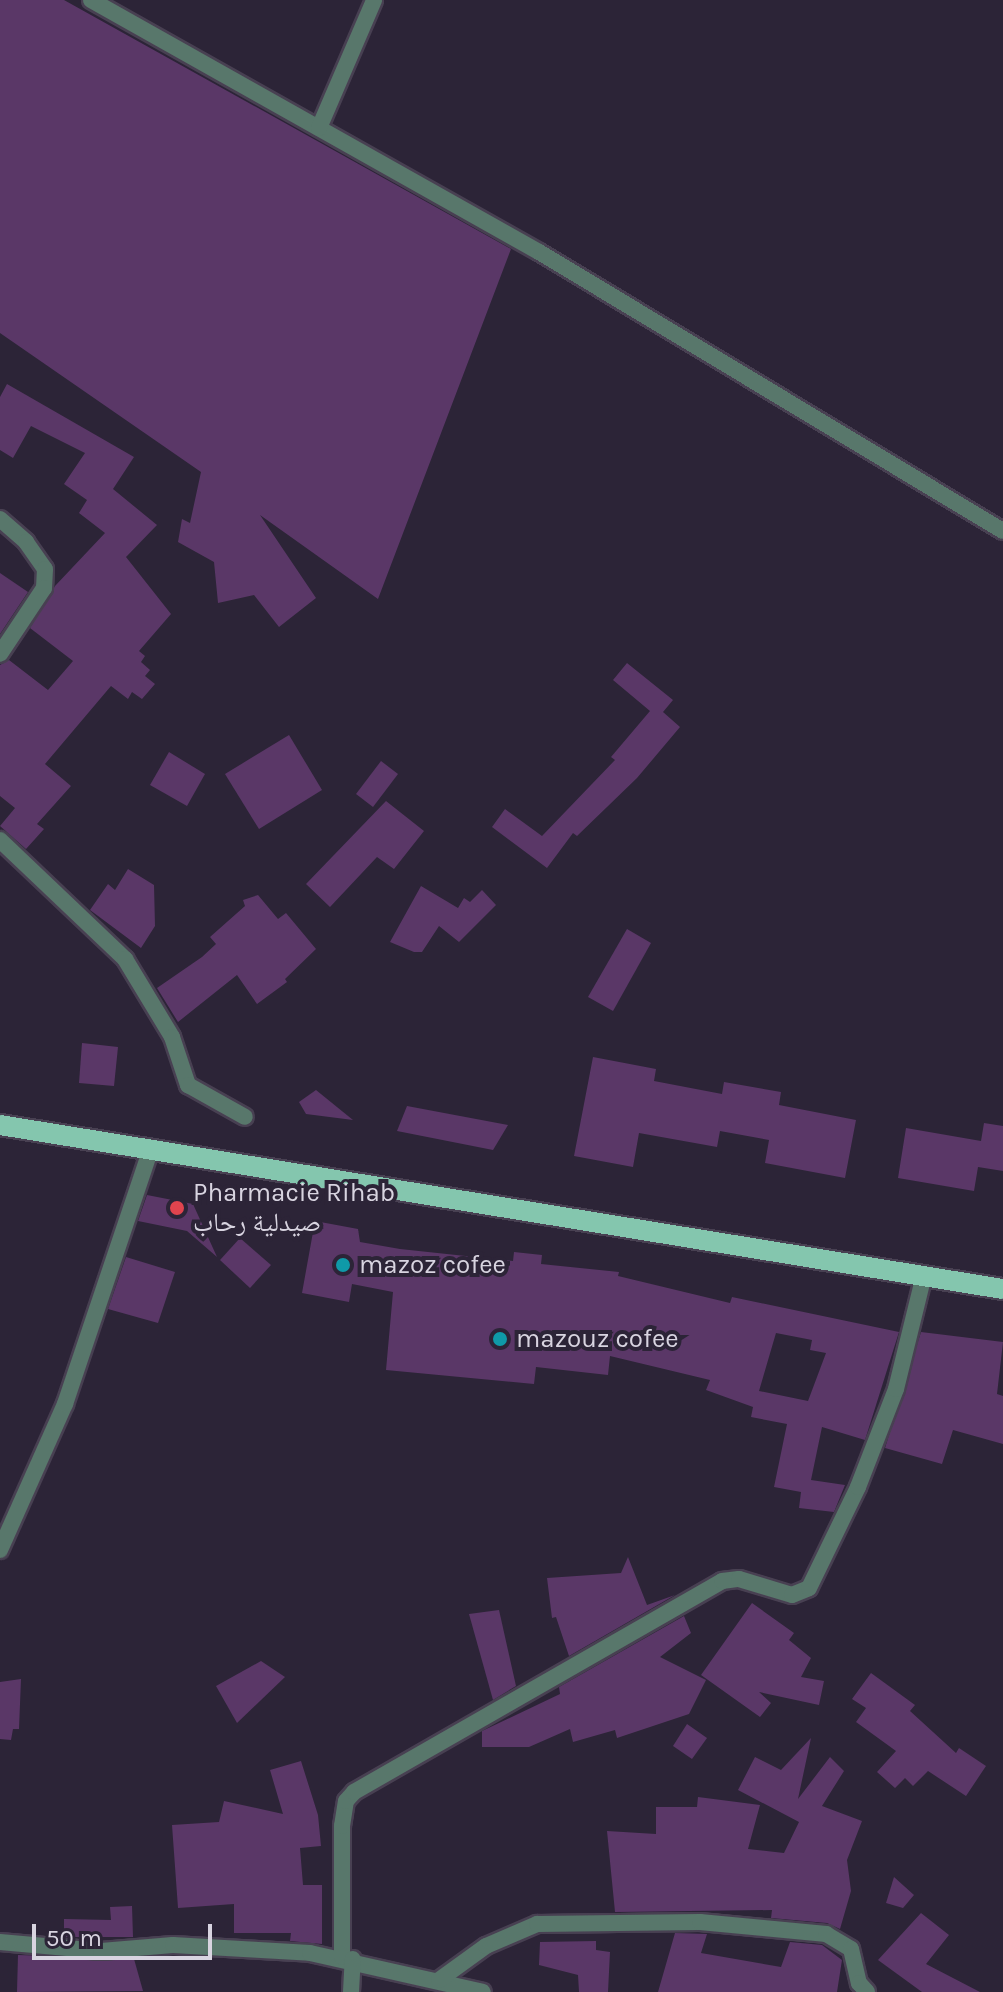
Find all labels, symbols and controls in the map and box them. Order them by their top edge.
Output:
place label: Pharmacie Rihab صيدلية رحاب [193,1177,395,1238]
marker: Pharmacie Rihab صيدلية رحاب [168,1199,186,1217]
place label: mazoz cofee [359,1249,506,1281]
marker: mazoz cofee [334,1256,352,1274]
place label: mazouz cofee [516,1323,679,1355]
marker: mazouz cofee [491,1330,509,1348]
scale bar [36,1908,216,1958]
text: 50 m [46,1924,102,1952]

